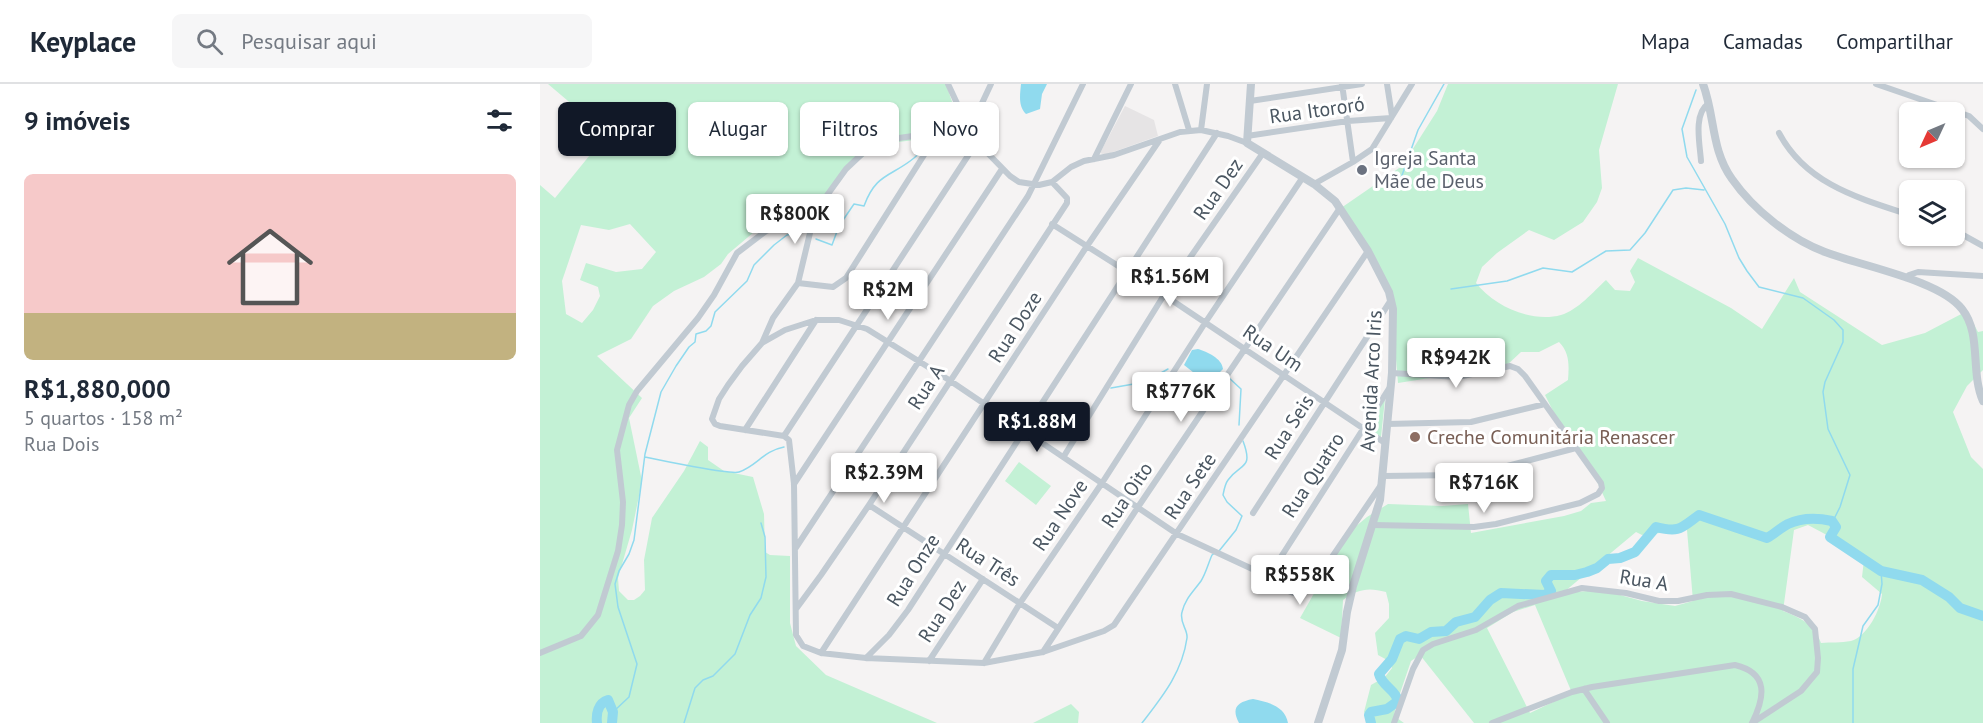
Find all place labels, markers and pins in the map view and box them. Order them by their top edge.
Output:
place label: Igreja Santa Mãe de Deus [1374,145,1484,194]
marker: Igreja Santa Mãe de Deus [1355,163,1369,177]
pin: R$800K [746,194,844,245]
pin: R$1.56M [1115,257,1225,308]
pin: R$2M [852,270,924,321]
pin: R$942K [1407,338,1505,389]
pin: R$776K [1132,372,1230,423]
pin: R$1.88M [982,402,1092,453]
place label: Creche Comunitária Renascer [1427,424,1675,450]
marker: Creche Comunitária Renascer [1408,430,1422,444]
pin: R$2.39M [829,453,939,504]
pin: R$716K [1435,463,1533,514]
pin: R$558K [1251,555,1349,606]

